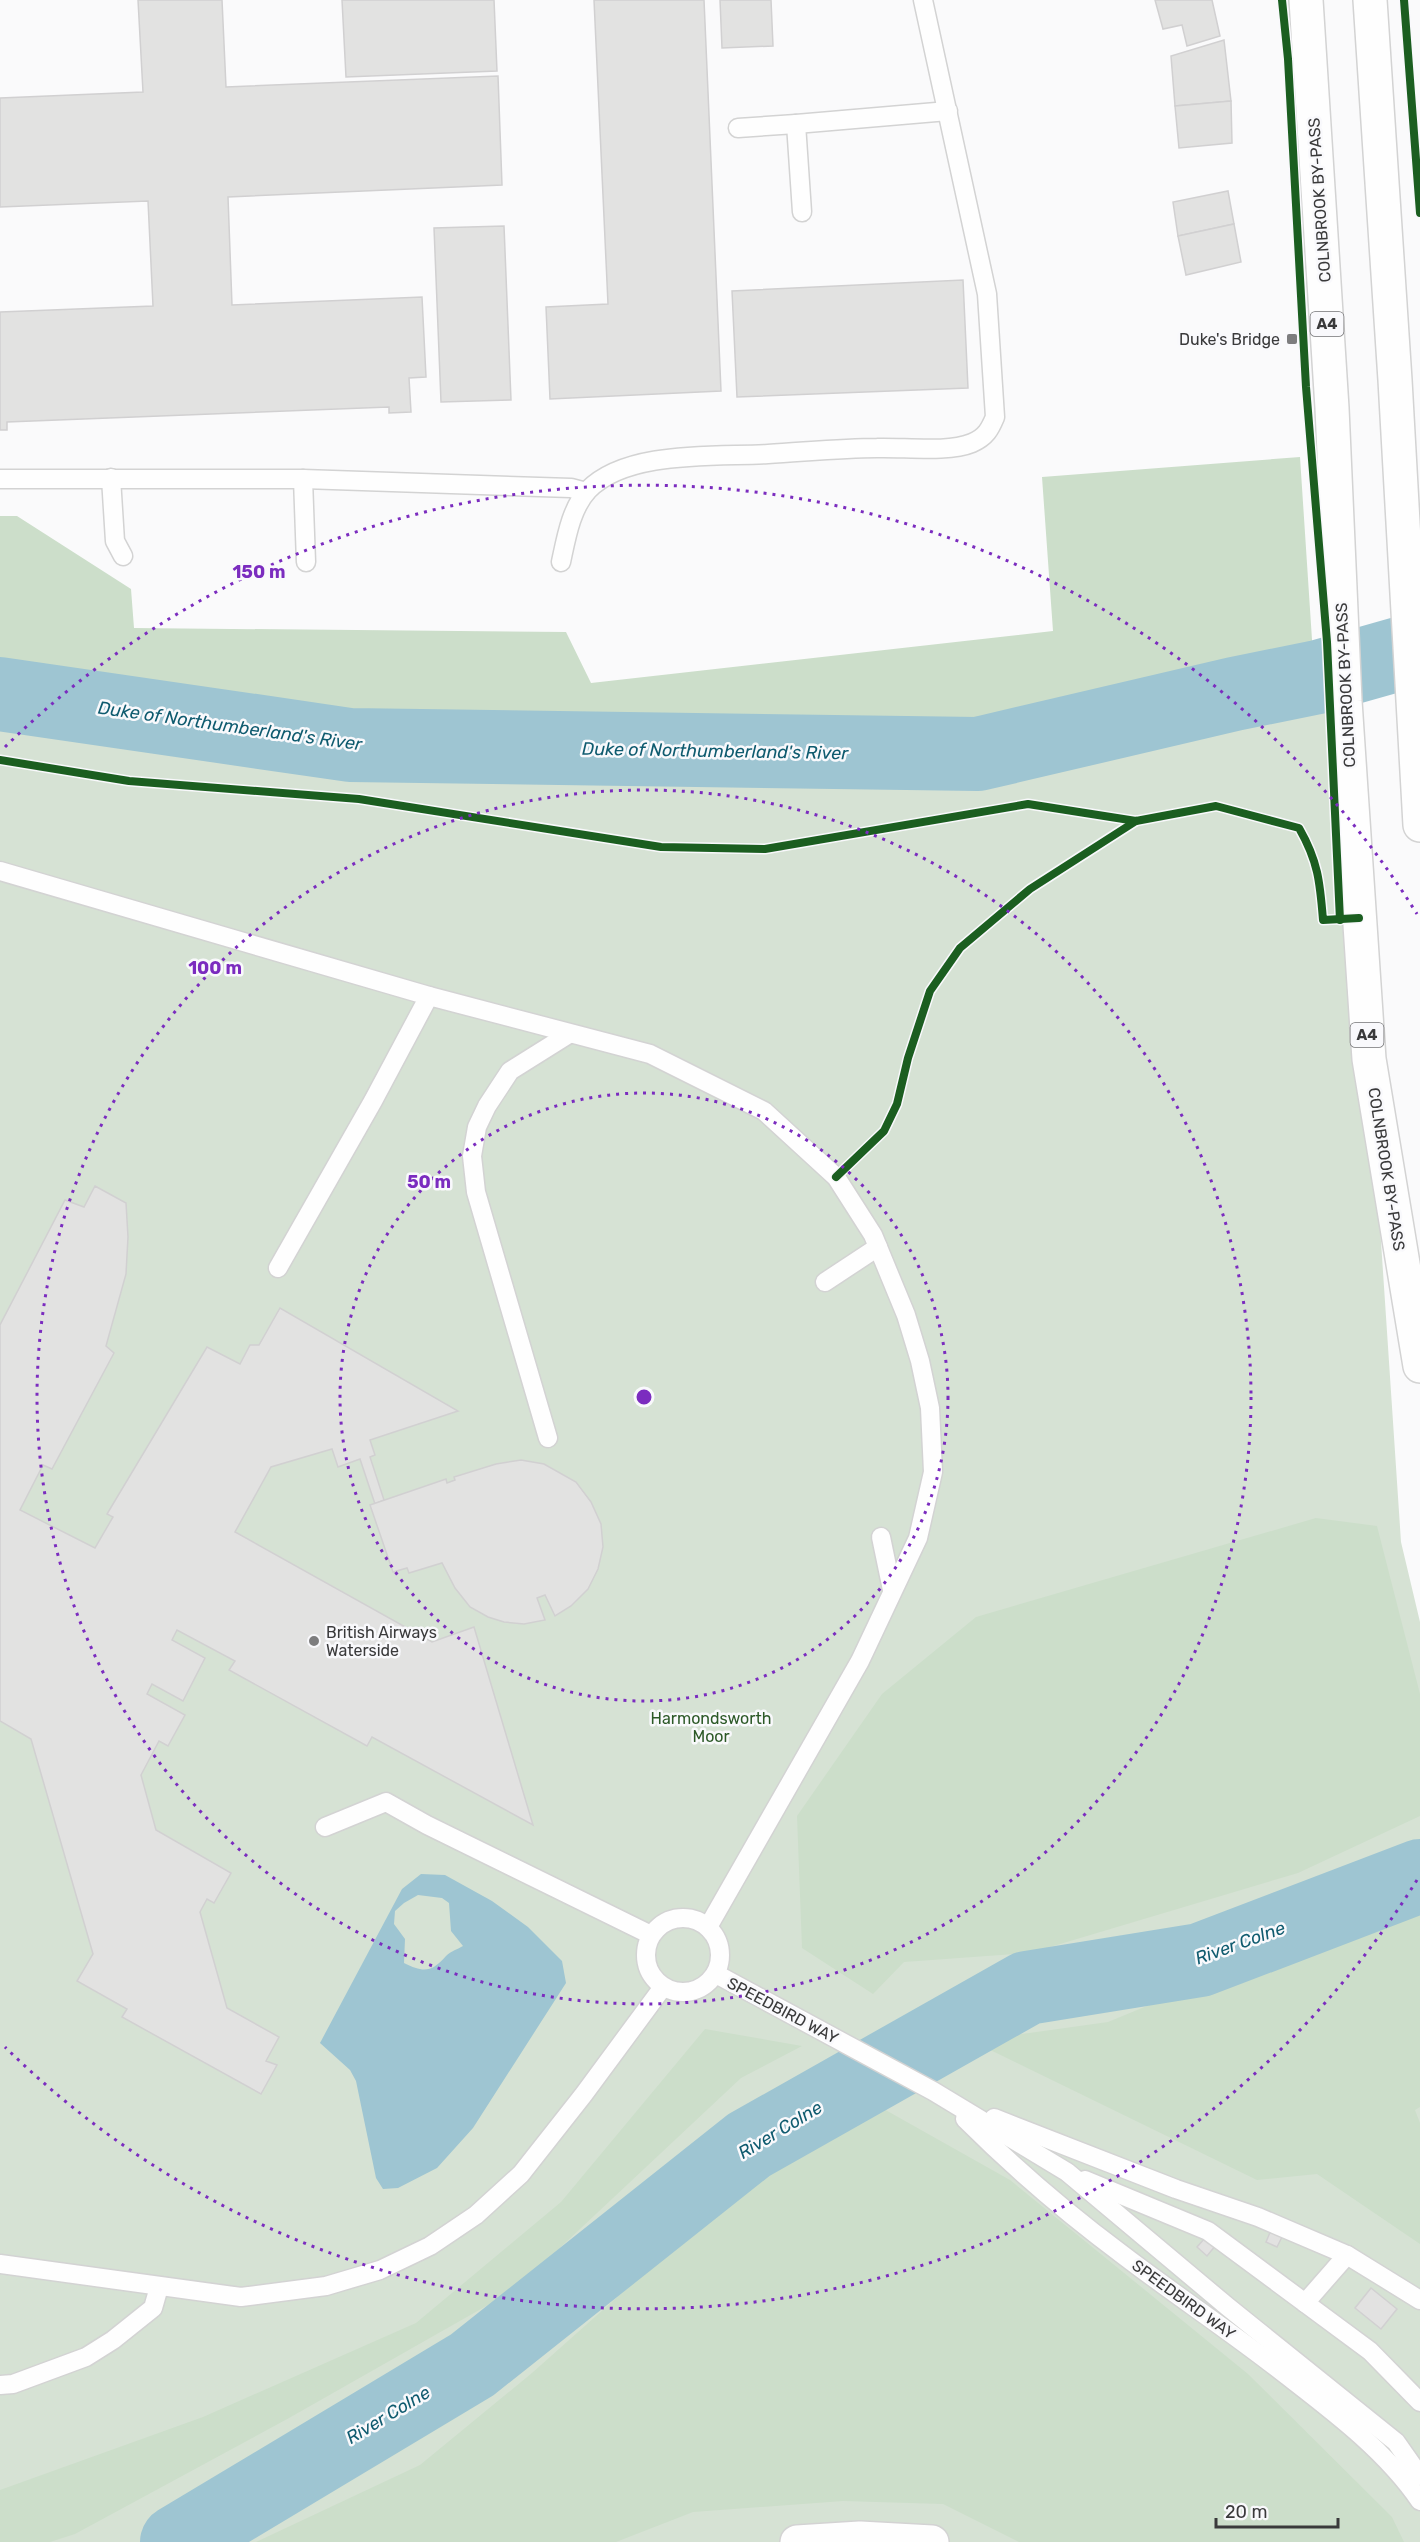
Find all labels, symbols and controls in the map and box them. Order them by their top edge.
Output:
street label: COLNBROOK BY-PASS [1304,117,1335,283]
road number: A4 [1310,312,1344,336]
place label: Duke's Bridge [1179,330,1280,349]
marker: Duke's Bridge [1285,332,1299,346]
text: 150 m [232,561,286,583]
street label: COLNBROOK BY-PASS [1332,602,1359,768]
water label: Duke of Northumberland's River [97,697,365,756]
water label: Duke of Northumberland's River [582,738,849,764]
text: 100 m [188,957,242,979]
road number: A4 [1350,1023,1384,1047]
street label: COLNBROOK BY-PASS [1364,1086,1409,1252]
text: 50 m [407,1171,451,1193]
centre of rings [634,1387,654,1407]
place label: British Airways Waterside [326,1623,437,1660]
marker: British Airways Waterside [307,1634,321,1648]
park label: Harmondsworth Moor [651,1709,771,1746]
water label: River Colne [1192,1917,1288,1969]
street label: SPEEDBIRD WAY [724,1973,842,2048]
water label: River Colne [734,2096,826,2164]
street label: SPEEDBIRD WAY [1128,2256,1239,2343]
water label: River Colne [342,2381,434,2449]
scale bar [1216,2491,1338,2529]
text: 20 m [1225,2501,1267,2523]

